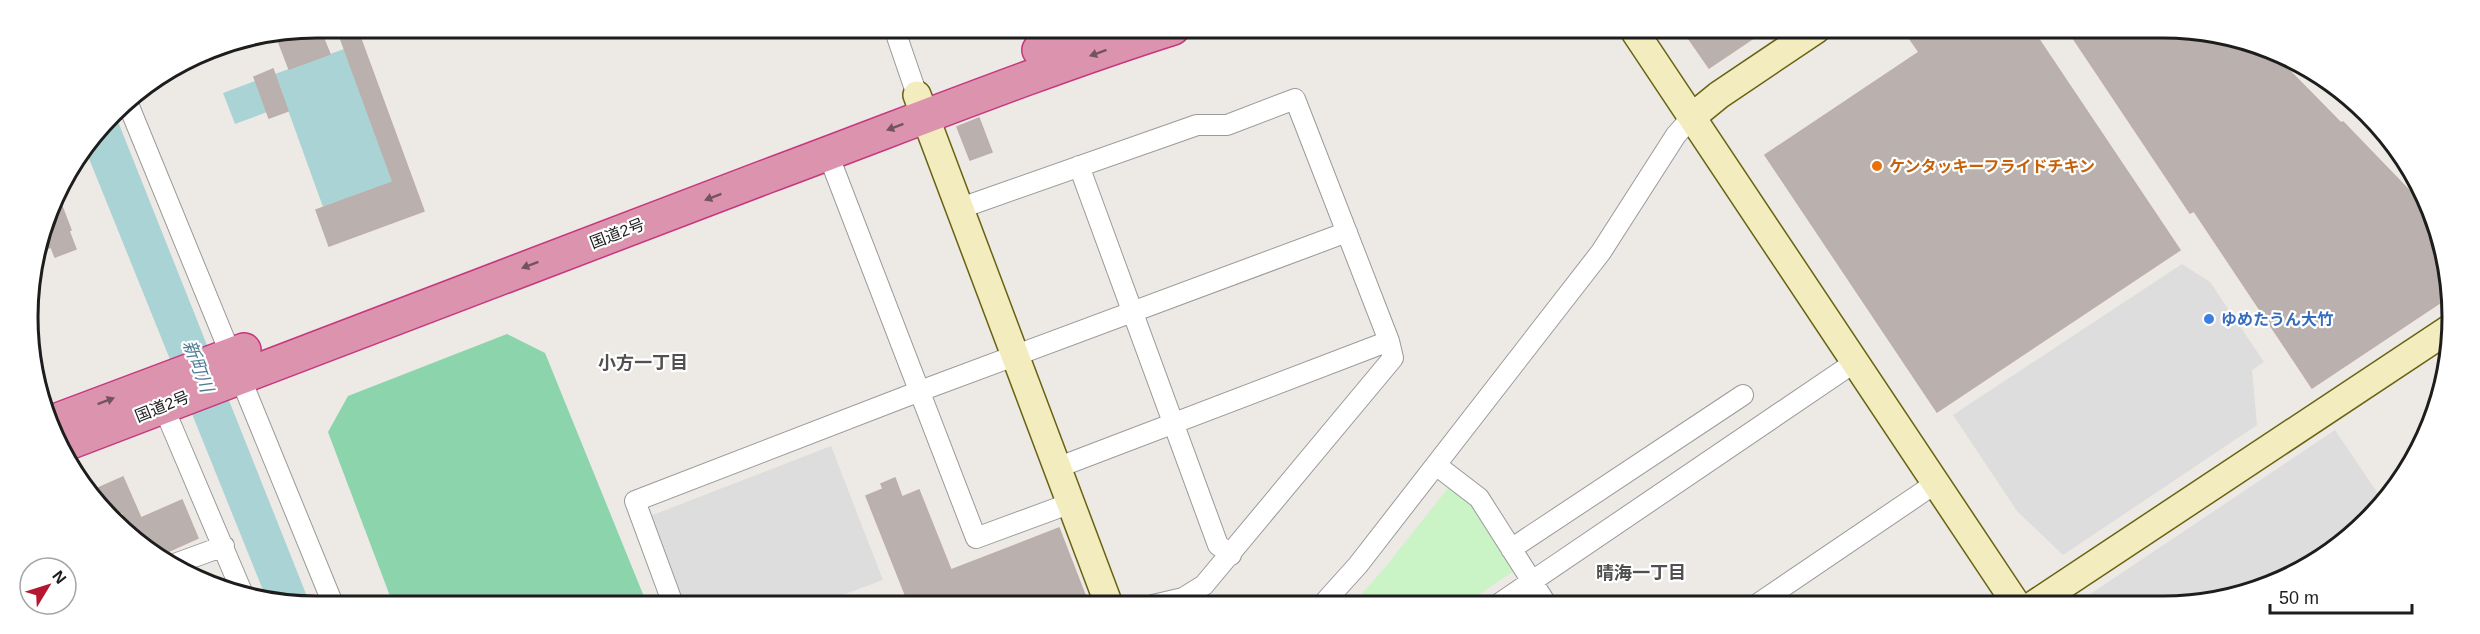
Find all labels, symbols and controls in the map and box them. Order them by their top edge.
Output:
one-way arrow [1088,48,1106,58]
one-way arrow [886,123,904,133]
place label: ケンタッキーフライドチキン [1889,158,2095,175]
marker: ケンタッキーフライドチキン [1870,159,1884,173]
one-way arrow [704,193,722,202]
street label: 国道2号 [588,215,647,252]
one-way arrow [521,261,539,271]
place label: ゆめたうん大竹 [2221,311,2333,328]
marker: ゆめたうん大竹 [2202,312,2216,326]
water label: 新町川 [179,337,218,397]
district label: 小方一丁目 [598,353,688,373]
street label: 国道2号 [133,388,192,425]
one-way arrow [98,396,116,406]
north arrow [18,556,78,616]
district label: 晴海一丁目 [1596,563,1686,583]
text: N [49,567,70,587]
scale bar [2270,577,2412,615]
text: 50 m [2279,588,2319,608]

